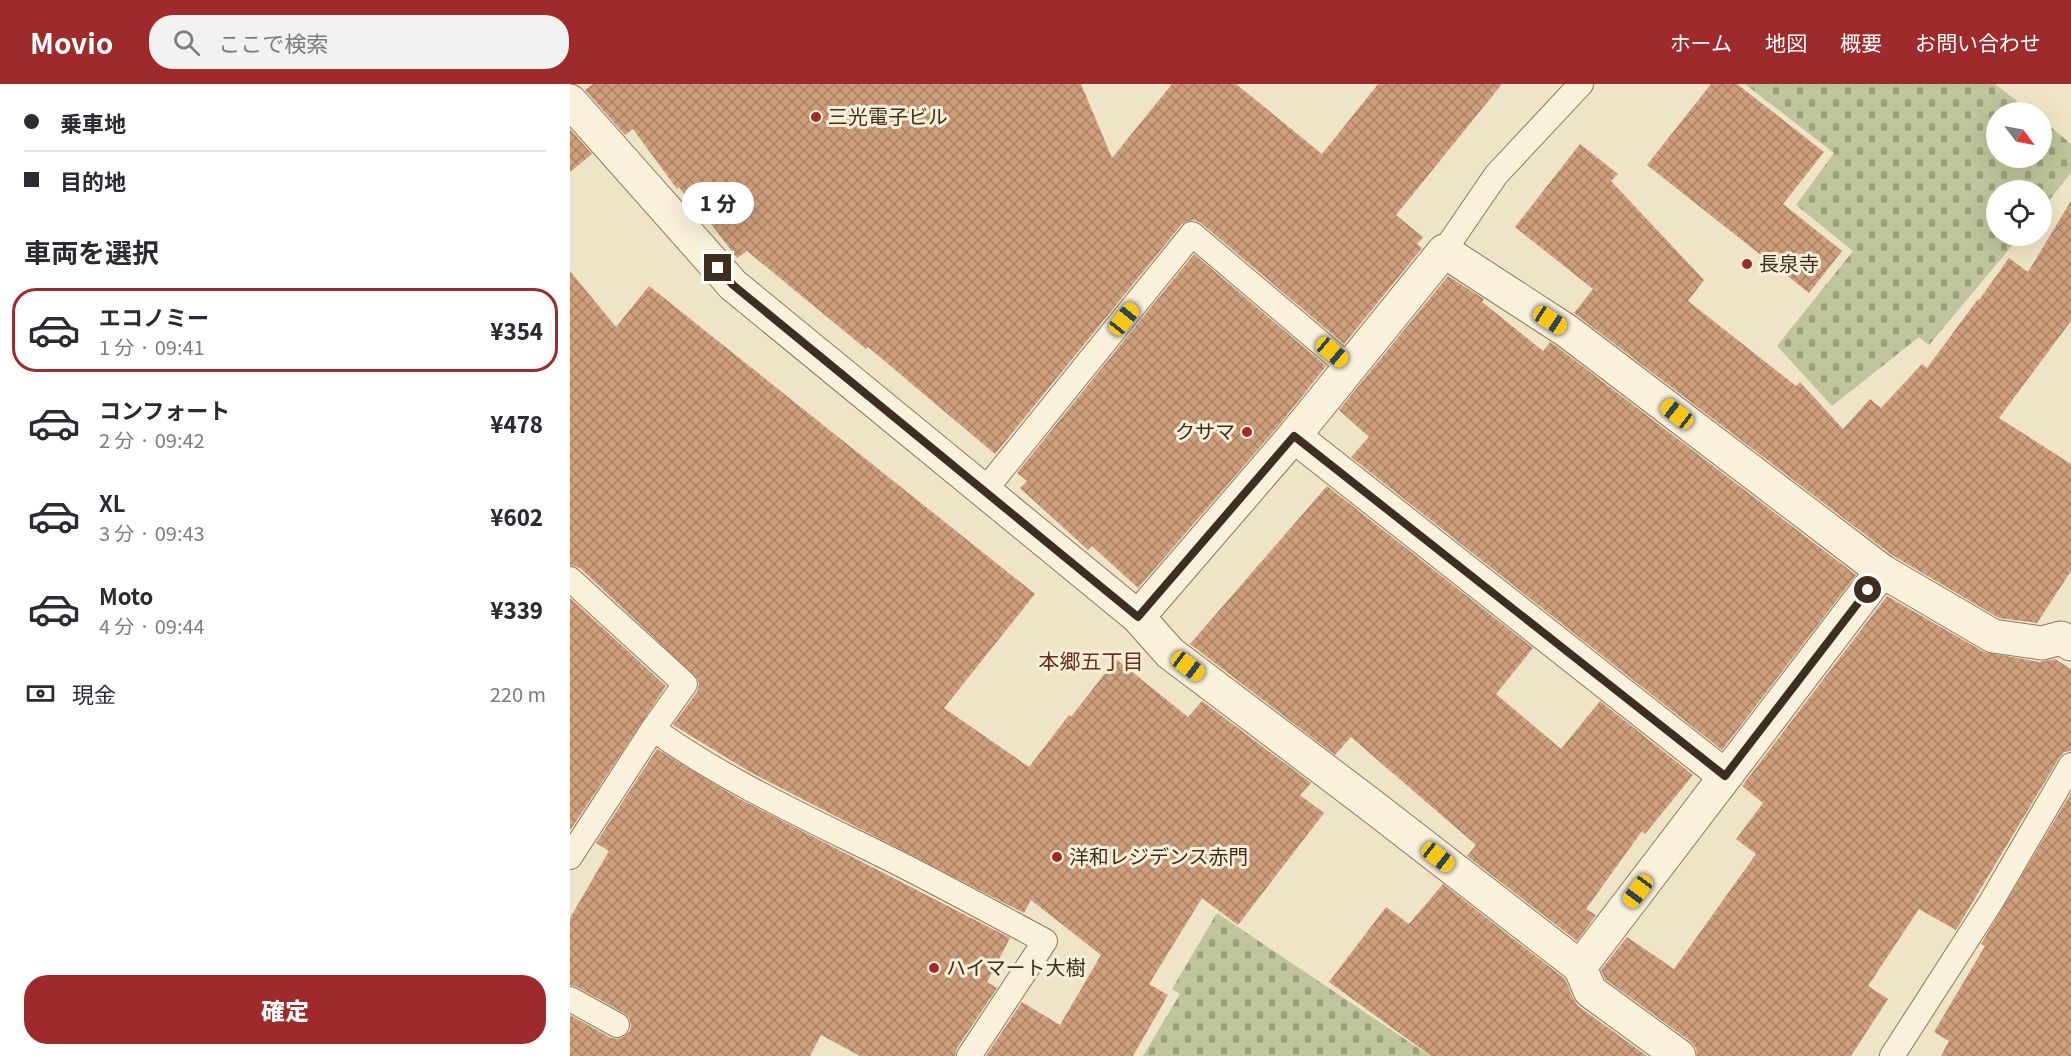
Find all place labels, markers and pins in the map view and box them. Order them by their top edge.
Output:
place label: 三光電子ビル [828,101,948,130]
marker: 三光電子ビル [809,110,823,124]
place label: 長泉寺 [1759,248,1819,277]
marker: 長泉寺 [1740,257,1754,271]
place label: クサマ [1175,416,1235,445]
marker: クサマ [1240,425,1254,439]
place label: 洋和レジデンス赤門 [1069,841,1249,870]
marker: 洋和レジデンス赤門 [1050,850,1064,864]
place label: ハイマート大樹 [946,952,1086,981]
marker: ハイマート大樹 [927,961,941,975]

